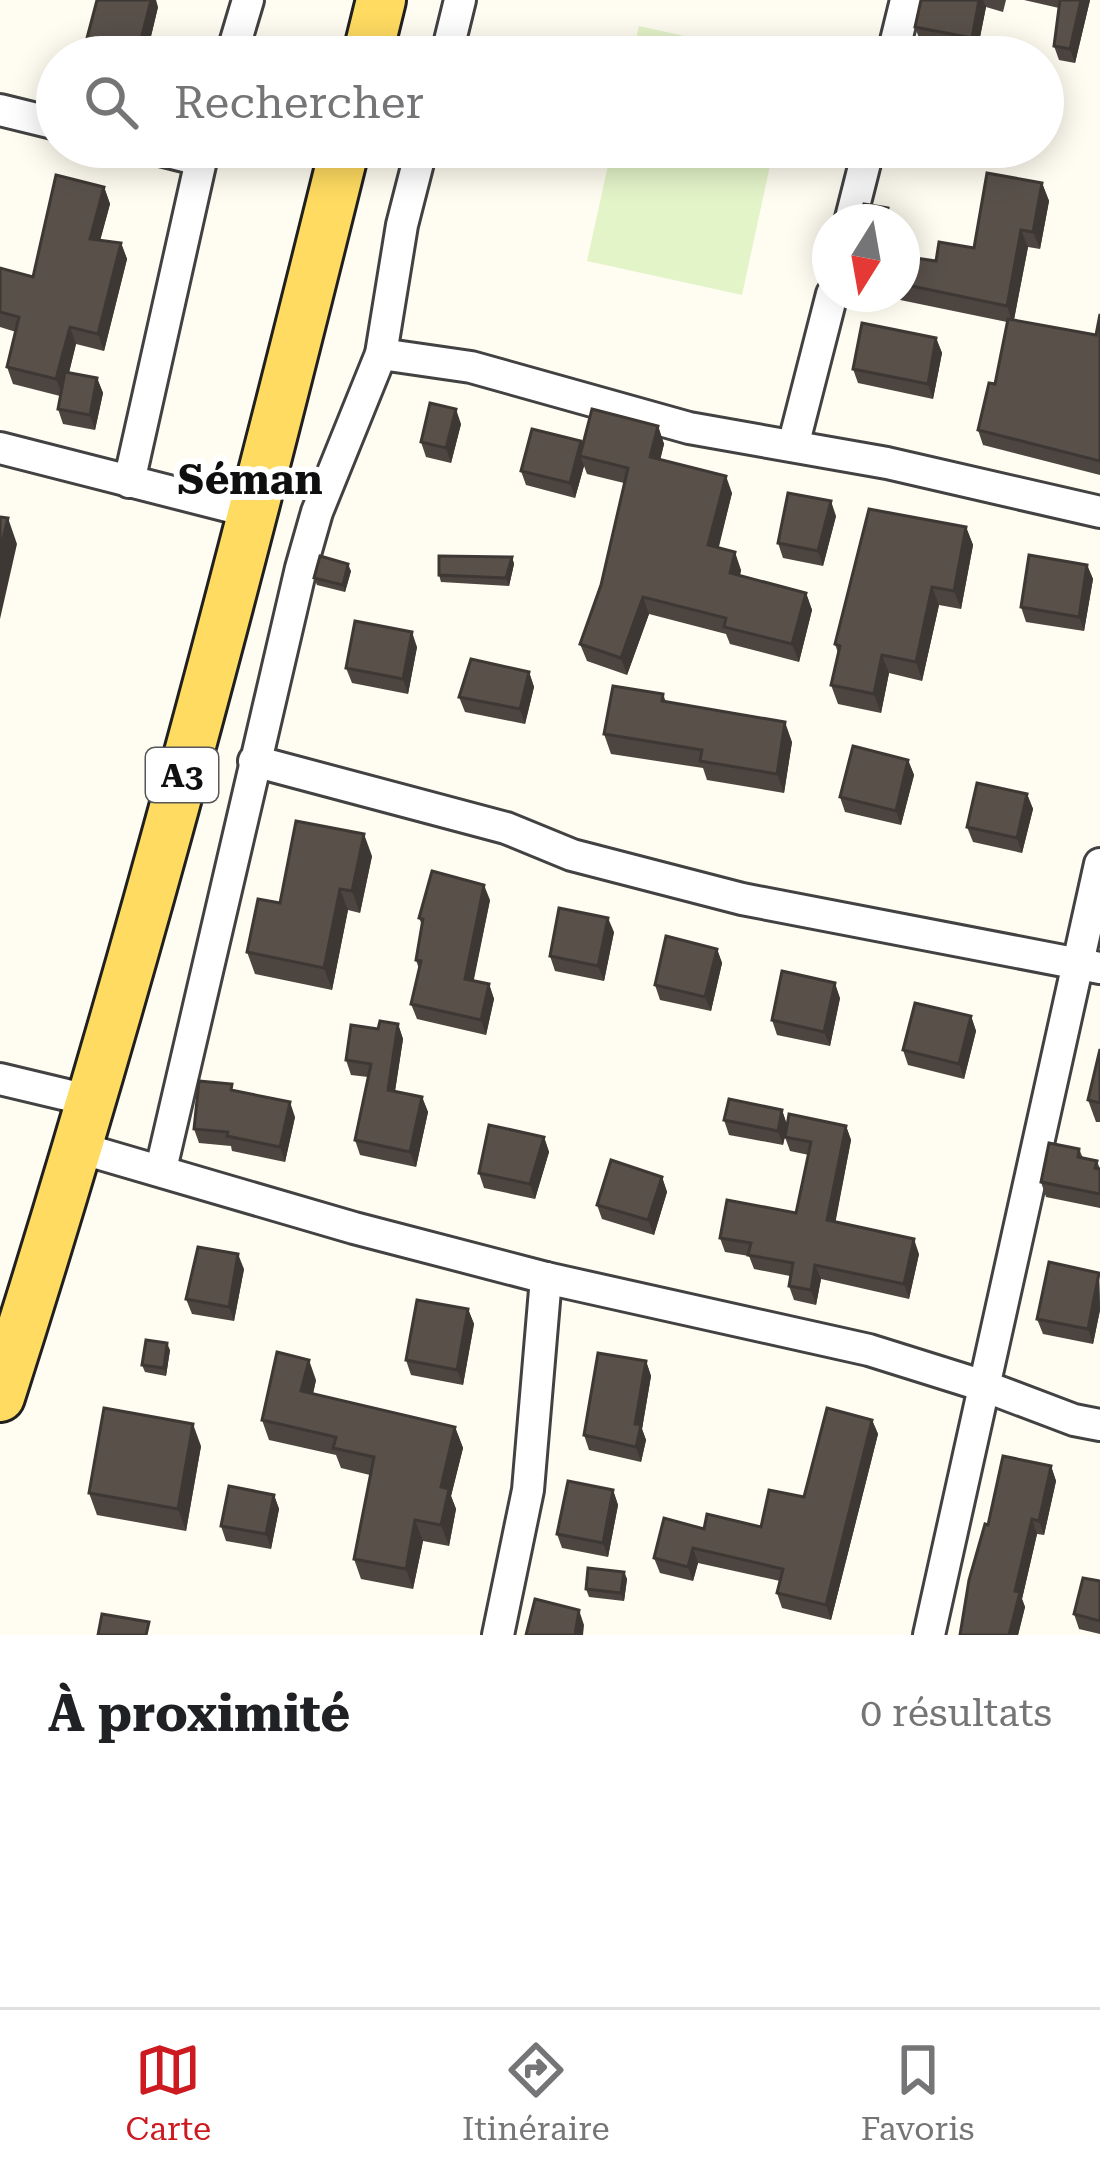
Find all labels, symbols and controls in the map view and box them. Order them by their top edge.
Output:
search box [36,36,1064,168]
icon: search [78,69,144,135]
text: Rechercher [174,76,424,129]
north arrow [812,204,920,312]
district label: Séman [177,455,323,504]
road number: A3 [146,748,218,802]
text: À proximité [48,1684,350,1743]
text: 0 résultats [860,1690,1052,1736]
tab: Carte [125,2037,211,2148]
tab: Itinéraire [462,2037,610,2148]
tab: Favoris [861,2037,975,2148]

